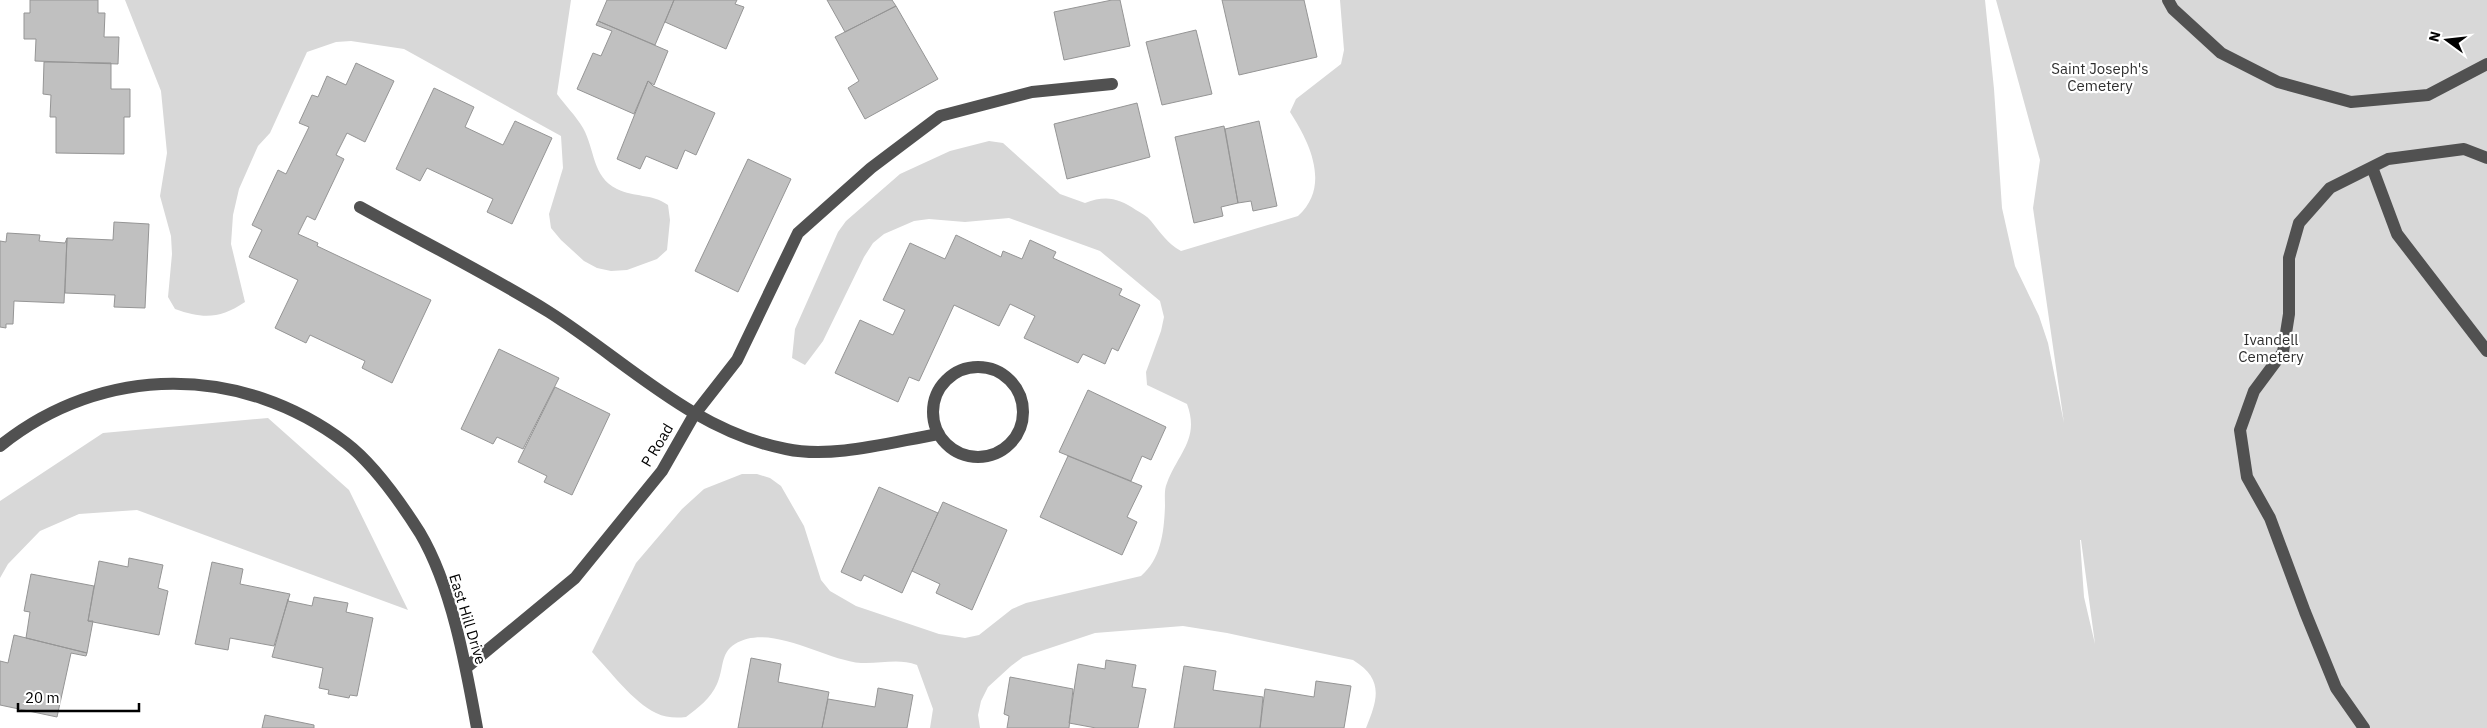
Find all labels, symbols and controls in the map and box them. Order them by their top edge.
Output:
north arrow [2422,15,2472,65]
text: N [2424,29,2444,44]
park label: Saint Joseph's Cemetery [2051,59,2149,95]
park label: Ivandell Cemetery [2238,330,2304,366]
street label: P Road [637,420,677,470]
street label: East Hill Drive [445,571,491,667]
scale bar [18,680,139,712]
text: 20 m [25,688,60,707]

